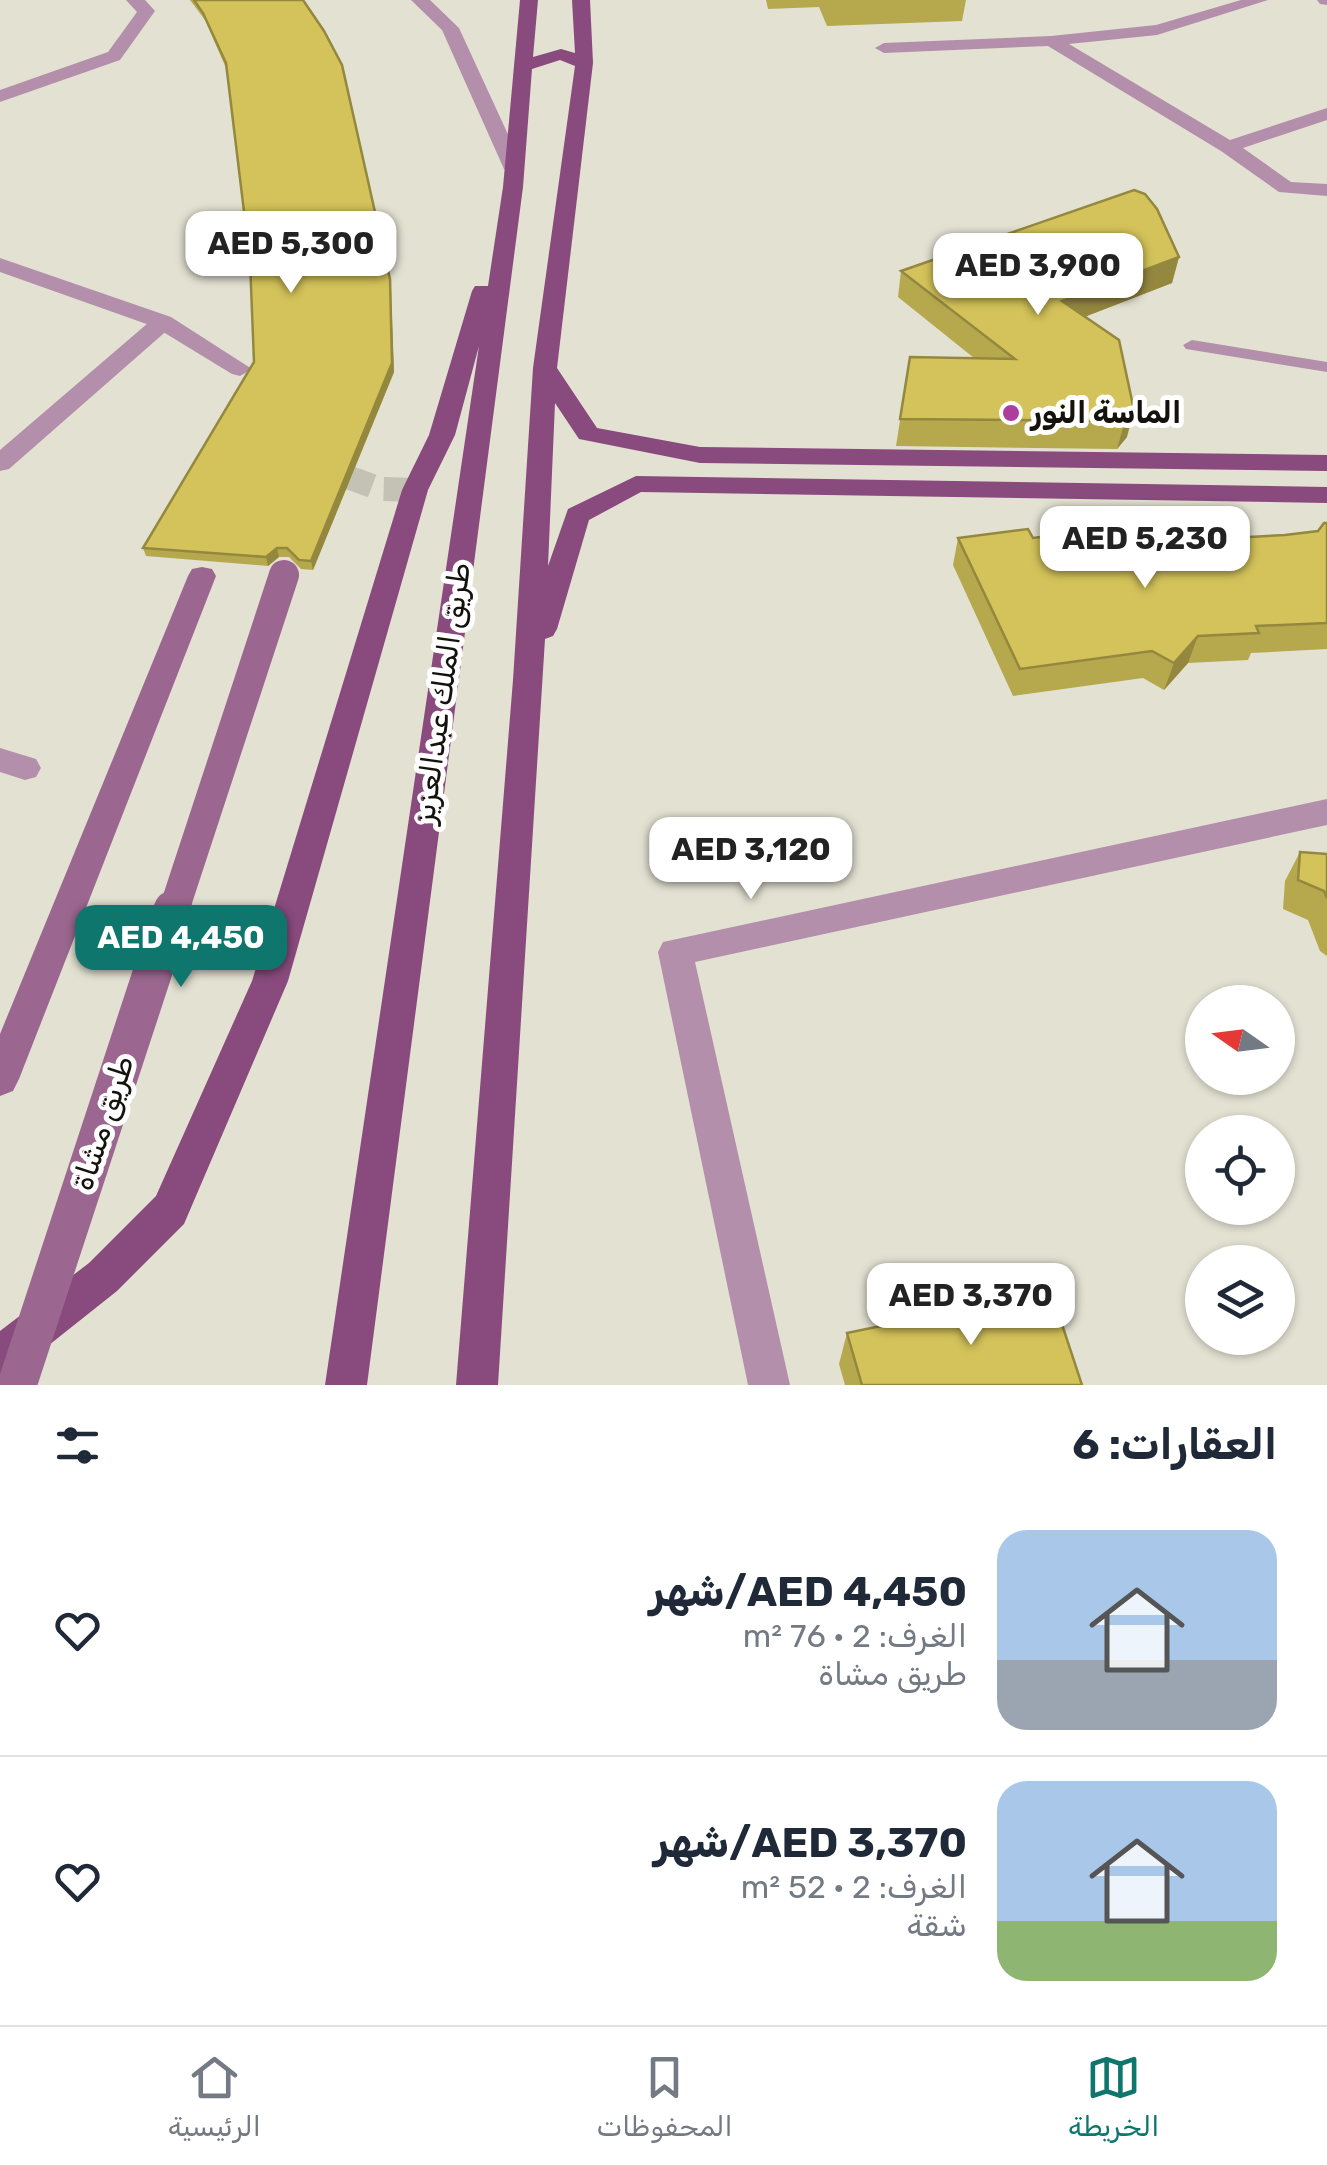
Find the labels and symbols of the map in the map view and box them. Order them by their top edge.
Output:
pin: AED 5,300 [177,211,405,296]
pin: AED 3,900 [924,233,1152,318]
place label: الماسة النور [1029,395,1181,431]
marker: الماسة النور [1000,402,1022,424]
pin: AED 5,230 [1031,506,1259,591]
street label: طريق الملك عبدالعزيز [406,560,478,828]
pin: AED 3,120 [637,817,865,902]
pin: AED 4,450 [67,905,295,990]
north arrow [1185,985,1295,1095]
street label: طريق مشاة [64,1051,142,1195]
pin: AED 3,370 [857,1263,1085,1348]

